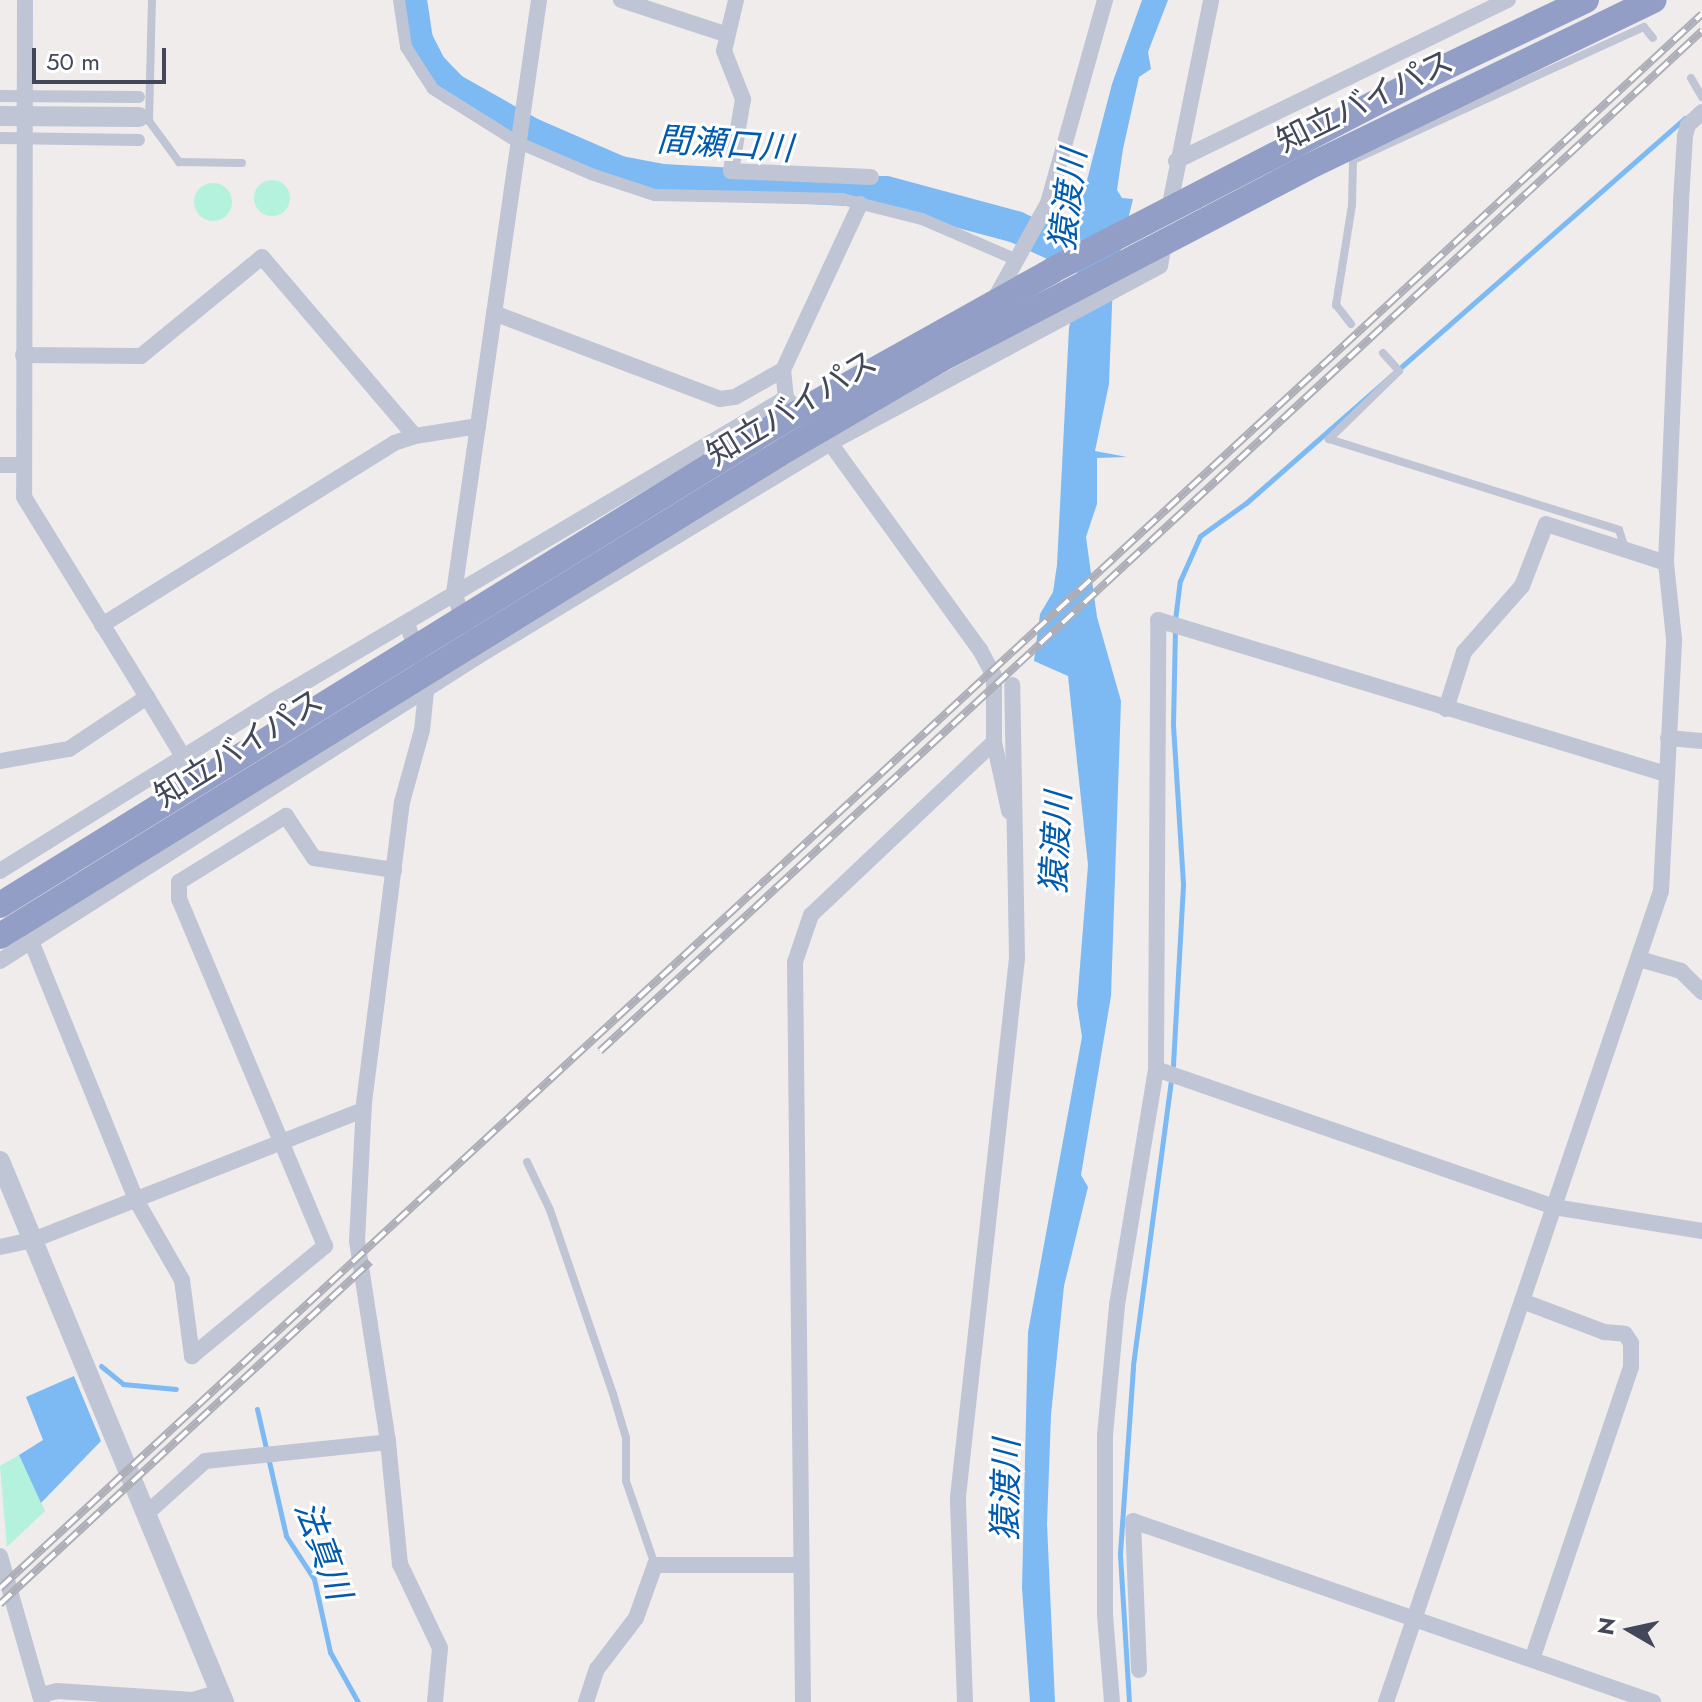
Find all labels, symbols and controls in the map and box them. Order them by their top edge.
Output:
scale bar [36,32,170,82]
street label: 知立バイパス [1270,42,1460,160]
text: 50 m [46,44,100,79]
water label: 間瀬口川 [656,119,794,169]
water label: 猿渡川 [1042,147,1094,253]
street label: 知立バイパス [700,342,884,474]
street label: 知立バイパス [147,681,331,815]
water label: 猿渡川 [1033,791,1079,895]
water label: 猿渡川 [985,1439,1027,1541]
water label: 法真川 [286,1495,360,1605]
north arrow [1590,1590,1670,1670]
text: N [1589,1615,1623,1637]

